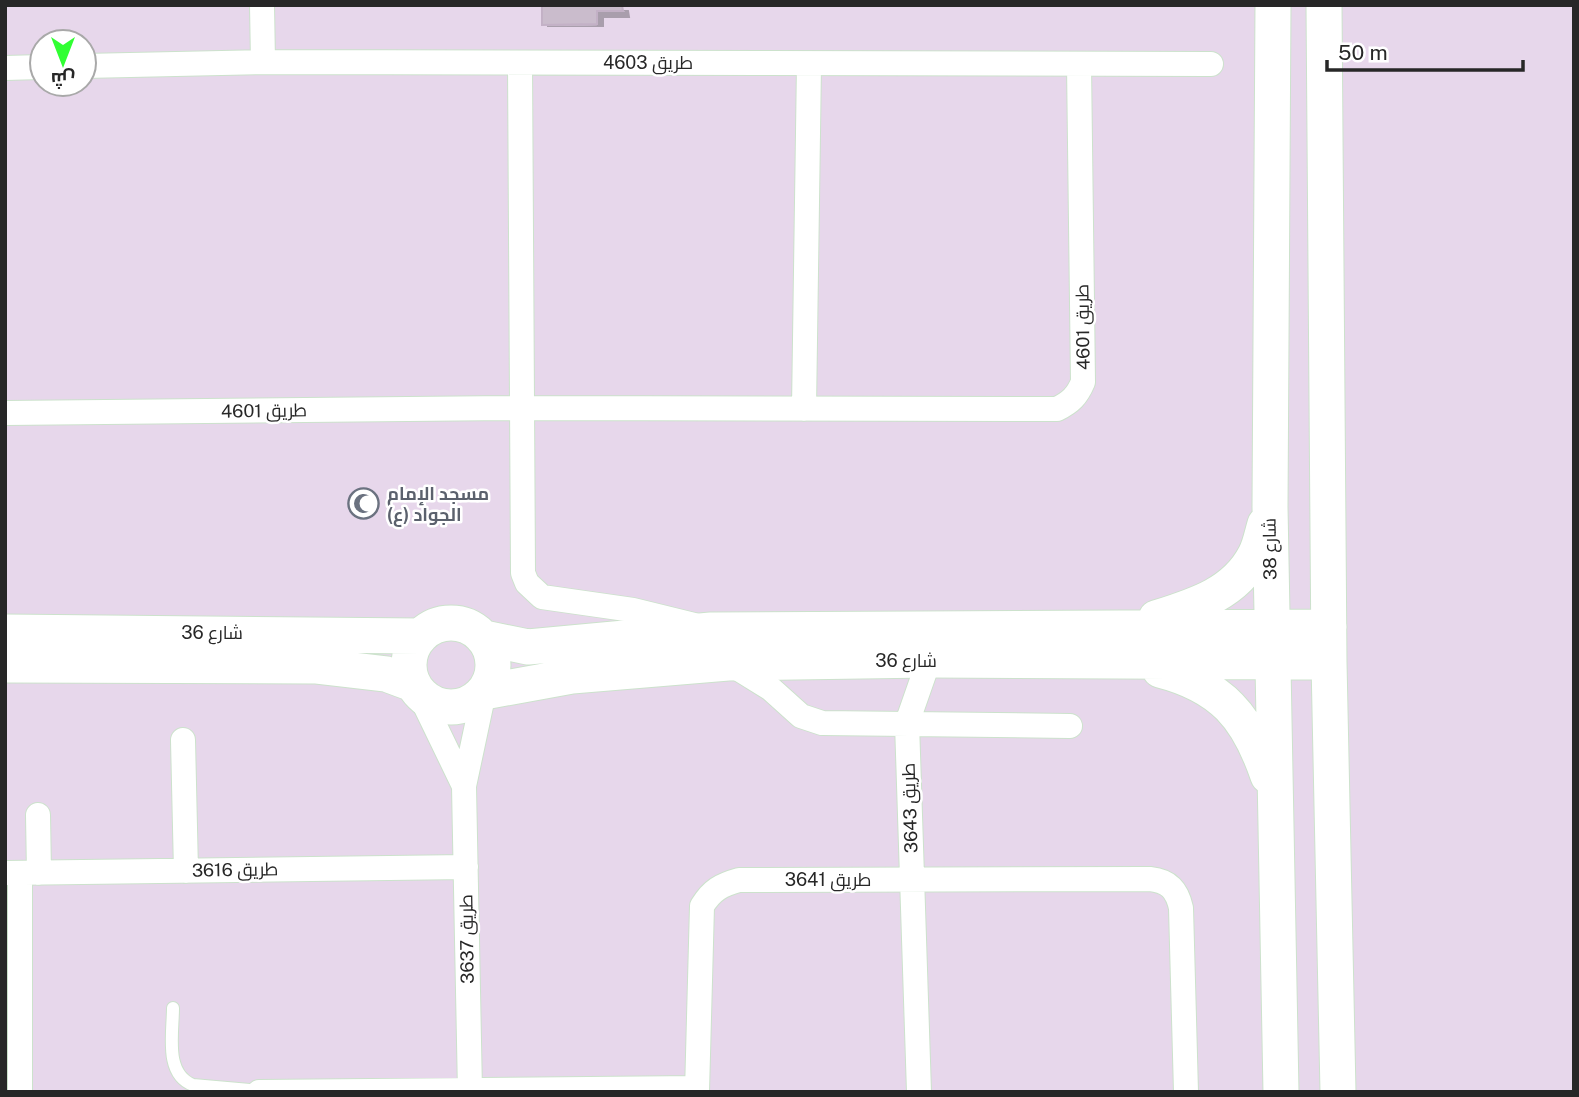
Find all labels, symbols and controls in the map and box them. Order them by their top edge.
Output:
north arrow [28,28,98,98]
scale bar [1327,28,1523,72]
text: 50 m [1338,40,1388,65]
street label: طريق 4603 [603,52,693,75]
text: ش [51,68,75,91]
street label: طريق 4601 [1071,284,1096,370]
street label: طريق 4601 [221,399,307,424]
place label: مسجد الإمام الجواد (ع) [387,483,489,527]
mosque icon: مسجد الإمام الجواد (ع) [347,487,381,521]
street label: شارع 38 [1258,518,1283,580]
street label: شارع 36 [181,622,243,645]
street label: شارع 36 [875,650,937,673]
street label: طريق 3643 [897,762,924,854]
street label: طريق 3616 [192,858,278,883]
street label: طريق 3641 [785,869,871,892]
street label: طريق 3637 [455,894,480,984]

